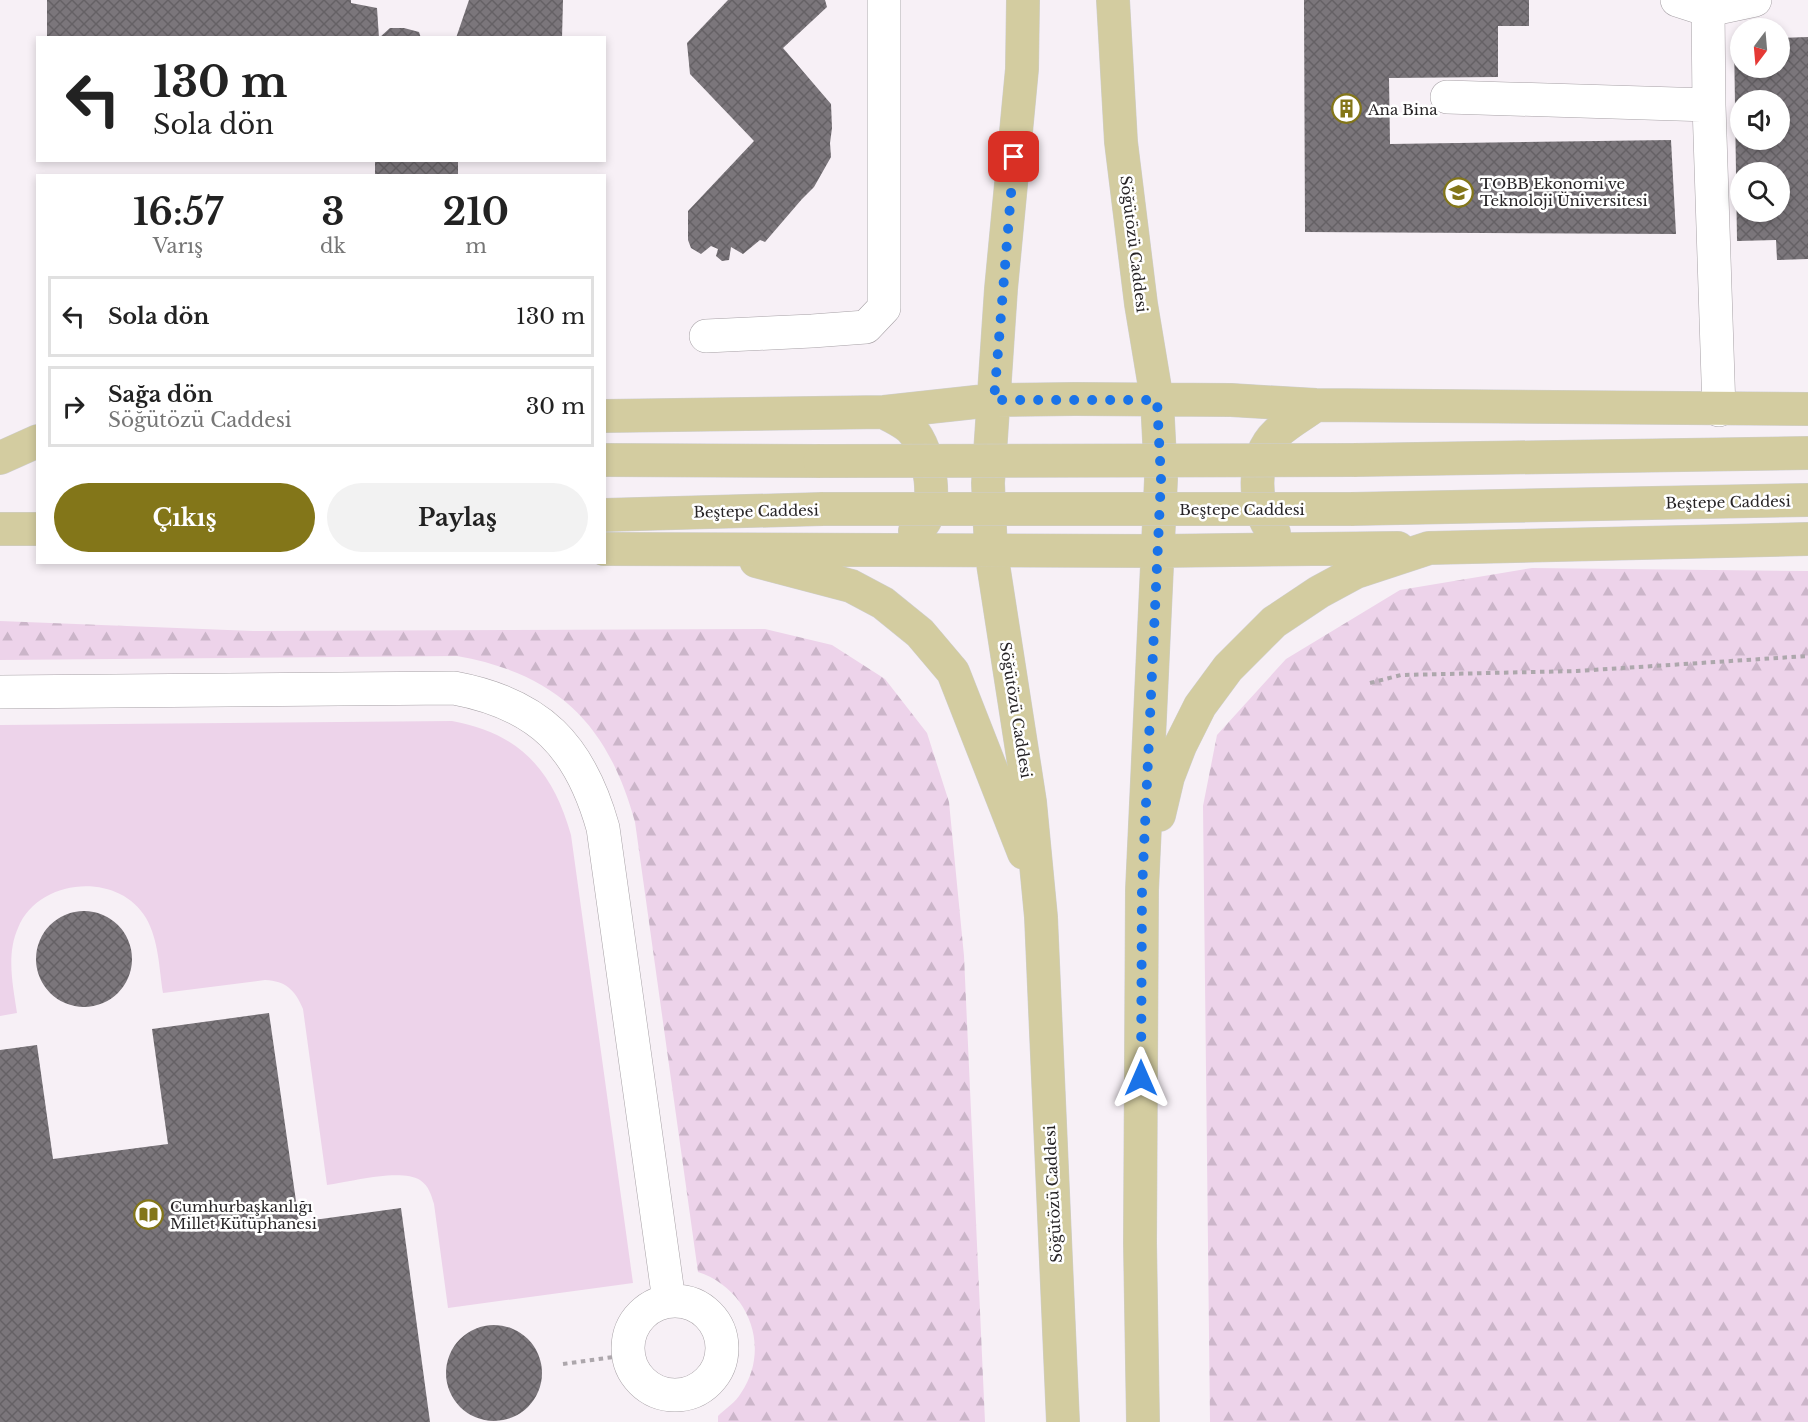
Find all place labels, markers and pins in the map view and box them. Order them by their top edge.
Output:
building icon: Ana Bina [1331,93,1363,125]
place label: Ana Bina [1367,100,1438,119]
pin [988,131,1039,182]
place label: TOBB Ekonomi ve Teknoloji Üniversitesi [1480,174,1648,210]
school or university icon: TOBB Ekonomi ve Teknoloji Üniversitesi [1443,176,1475,208]
place label: Cumhurbaşkanlığı Millet Kütüphanesi [170,1197,317,1233]
library icon: Cumhurbaşkanlığı Millet Kütüphanesi [133,1199,165,1231]

